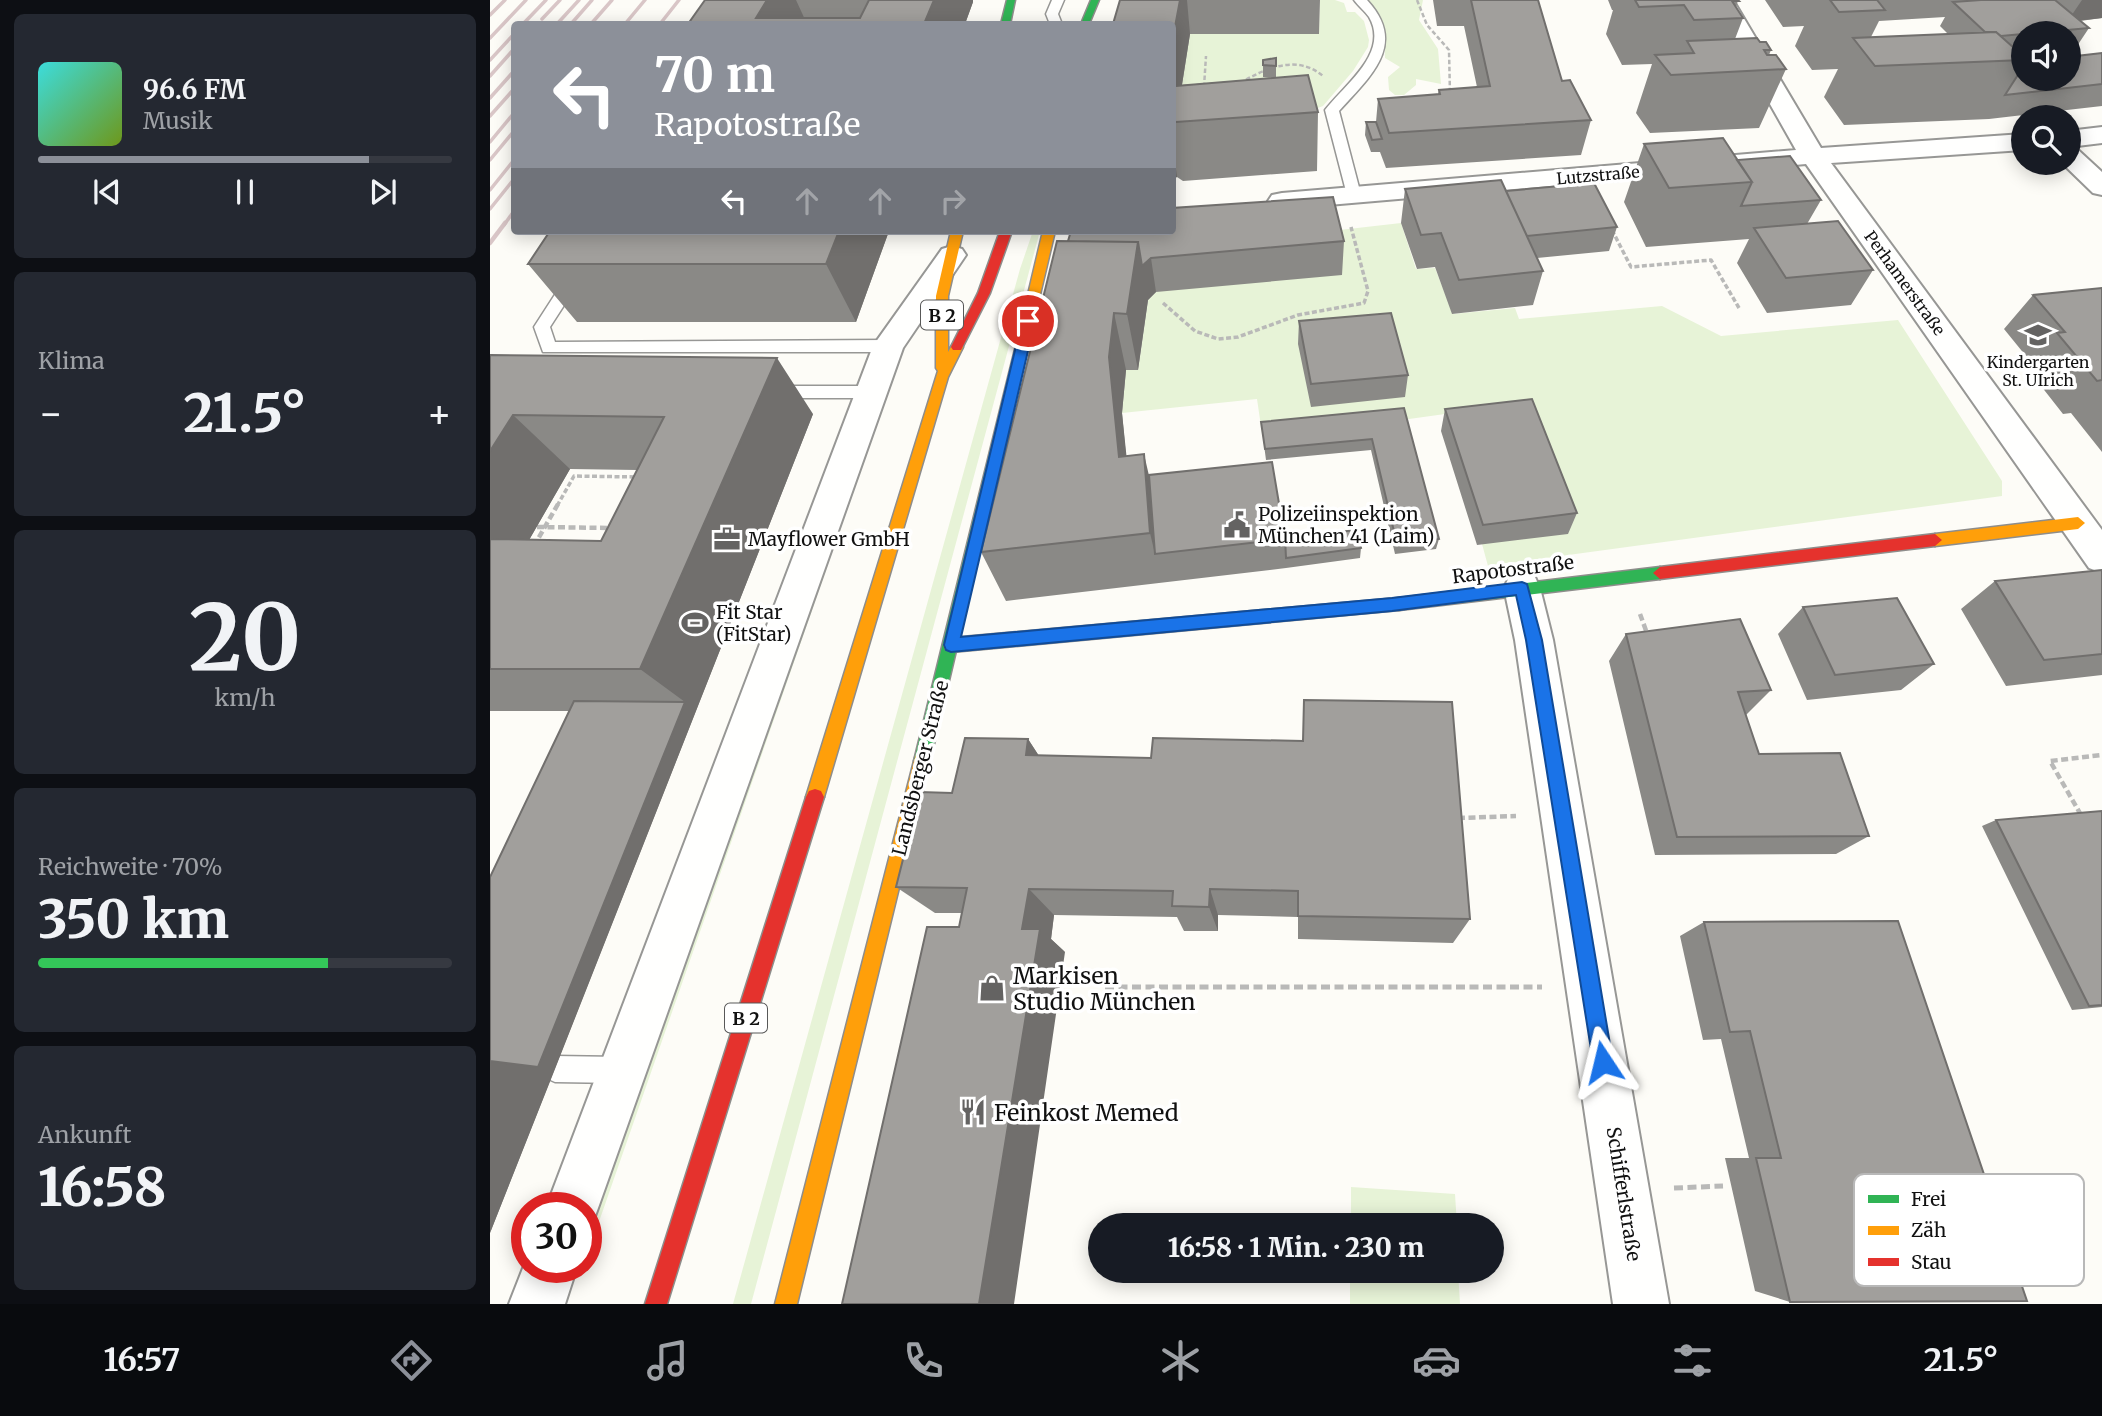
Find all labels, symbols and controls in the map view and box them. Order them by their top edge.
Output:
map controls [2011,21,2081,175]
button: sound [2011,21,2081,91]
text: 70 m [654,44,775,105]
icon: left [539,49,630,140]
text: 96.6 FM [143,73,246,106]
text: Rapotostraße [654,105,860,145]
button: search [2011,105,2081,175]
text: Musik [143,106,213,135]
street label: Lutzstraße [1556,161,1640,189]
icon: previous [88,173,126,211]
icon: pause [226,173,264,211]
icon: next [364,173,402,211]
icon: left [715,182,753,220]
icon: ahead [788,182,826,220]
icon: ahead [861,182,899,220]
icon: right [934,182,972,220]
street label: Perhamerstraße [1860,227,1950,339]
pin [998,291,1058,351]
road number: B 2 [921,300,963,330]
icon: arrive [1009,302,1047,340]
school or university icon: Kindergarten St. UIrich [2023,320,2053,350]
text: Klima [38,346,105,375]
place label: Kindergarten St. UIrich [1987,352,2090,390]
text: 21.5° [184,381,306,446]
text: − [38,390,63,437]
text: + [427,390,452,437]
place label: Polizeiinspektion München 41 (Laim) [1258,502,1434,548]
public building icon: Polizeiinspektion München 41 (Laim) [1222,510,1252,540]
office icon: Mayflower GmbH [712,524,742,554]
place label: Mayflower GmbH [748,527,910,551]
street label: Rapotostraße [1451,550,1575,588]
text: 20 [189,580,301,695]
place label: Fit Star (FitStar) [716,600,791,646]
sports icon: Fit Star (FitStar) [680,608,710,638]
street label: Landsberger Straße [887,678,953,858]
text: km/h [215,683,275,712]
text: Reichweite · 70% [38,852,223,881]
text: 350 km [38,887,229,952]
place label: Markisen Studio München [1013,961,1195,1016]
shop icon: Markisen Studio München [977,973,1007,1003]
road number: B 2 [725,1003,767,1032]
position arrow [1566,1025,1640,1099]
restaurant icon: Feinkost Memed [958,1097,988,1127]
place label: Feinkost Memed [994,1098,1179,1127]
text: Ankunft [38,1120,131,1149]
street label: Schifferlstraße [1602,1125,1646,1263]
text: 16:58 [38,1155,167,1220]
legend [1854,1174,2084,1286]
text: Frei [1911,1187,1946,1211]
speed limit sign: 30 [511,1192,602,1283]
text: Zäh [1911,1218,1947,1242]
text: 16:58 · 1 Min. · 230 m [1168,1231,1424,1264]
text: Stau [1911,1250,1952,1274]
icon: directions [387,1336,436,1385]
icon: music [643,1336,692,1385]
icon: phone [899,1336,948,1385]
icon: climate [1156,1336,1205,1385]
icon: car [1412,1336,1461,1385]
icon: filters [1668,1336,1717,1385]
text: 16:57 [104,1340,180,1380]
text: 21.5° [1924,1340,1998,1380]

